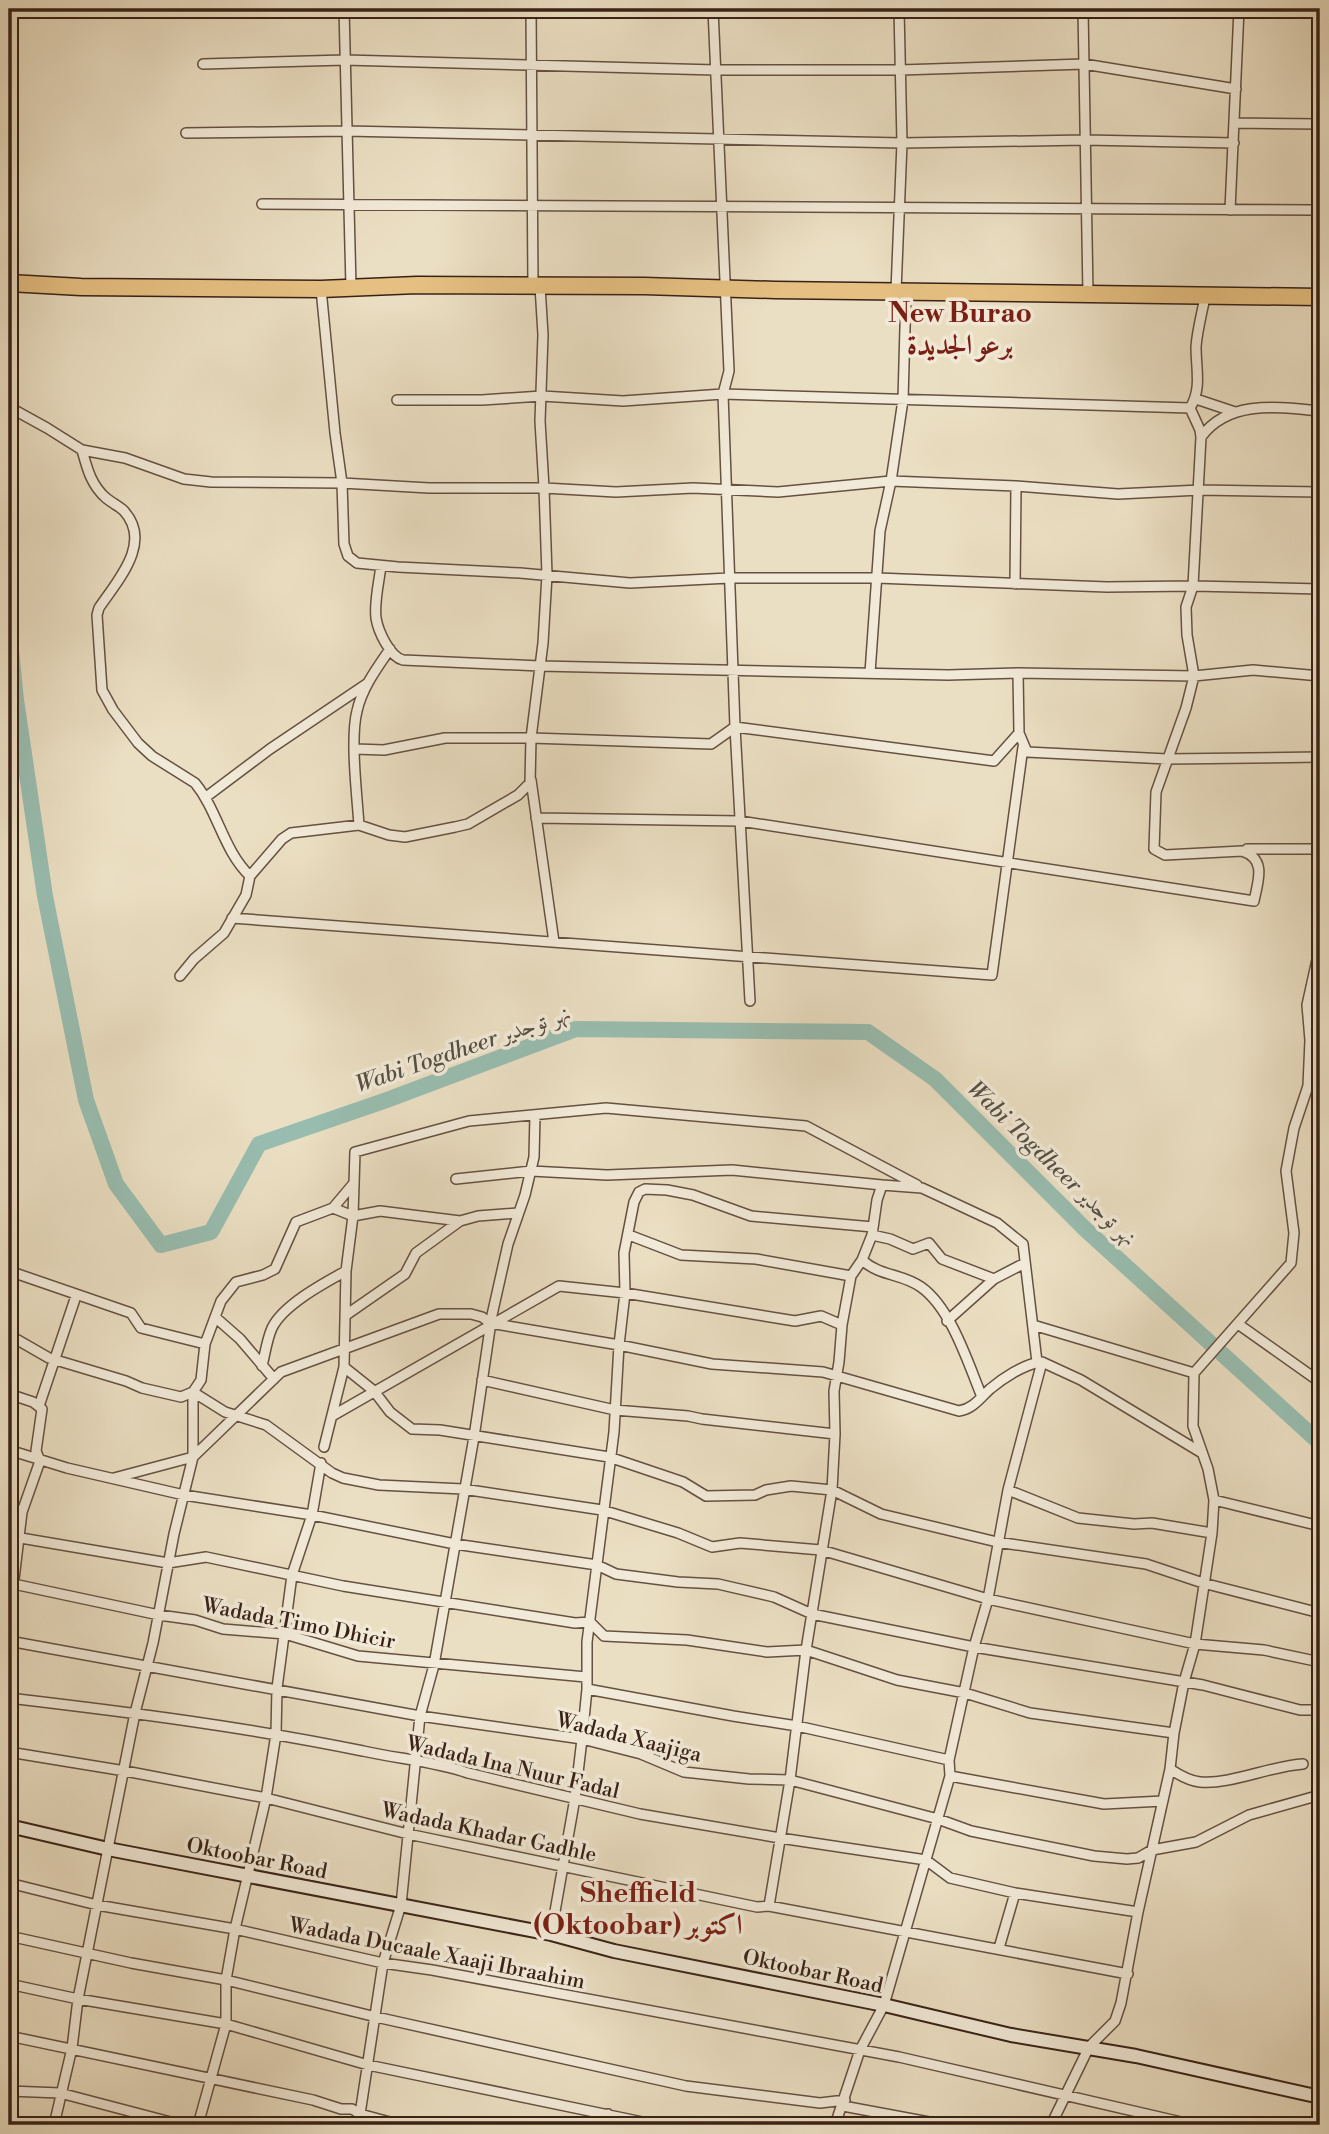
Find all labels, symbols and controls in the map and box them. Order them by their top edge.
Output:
district label: New Burao برعو الجديدة [888,296,1032,363]
water label: Wabi Togdheer نهر توجدير [352,999,575,1099]
water label: Wabi Togdheer نهر توجدير [961,1075,1143,1252]
street label: Wadada Timo Dhicir [199,1592,398,1655]
street label: Wadada Xaajiga [552,1707,705,1769]
street label: Wadada Ina Nuur Fadal [403,1731,622,1805]
street label: Wadada Khadar Gadhle [378,1797,599,1869]
street label: Oktoobar Road [184,1833,329,1885]
district label: Sheffield (Oktoobar) اكتوبر [533,1876,743,1943]
street label: Wadada Ducaale Xaaji Ibraahim [286,1912,587,1995]
street label: Oktoobar Road [740,1944,885,2000]

